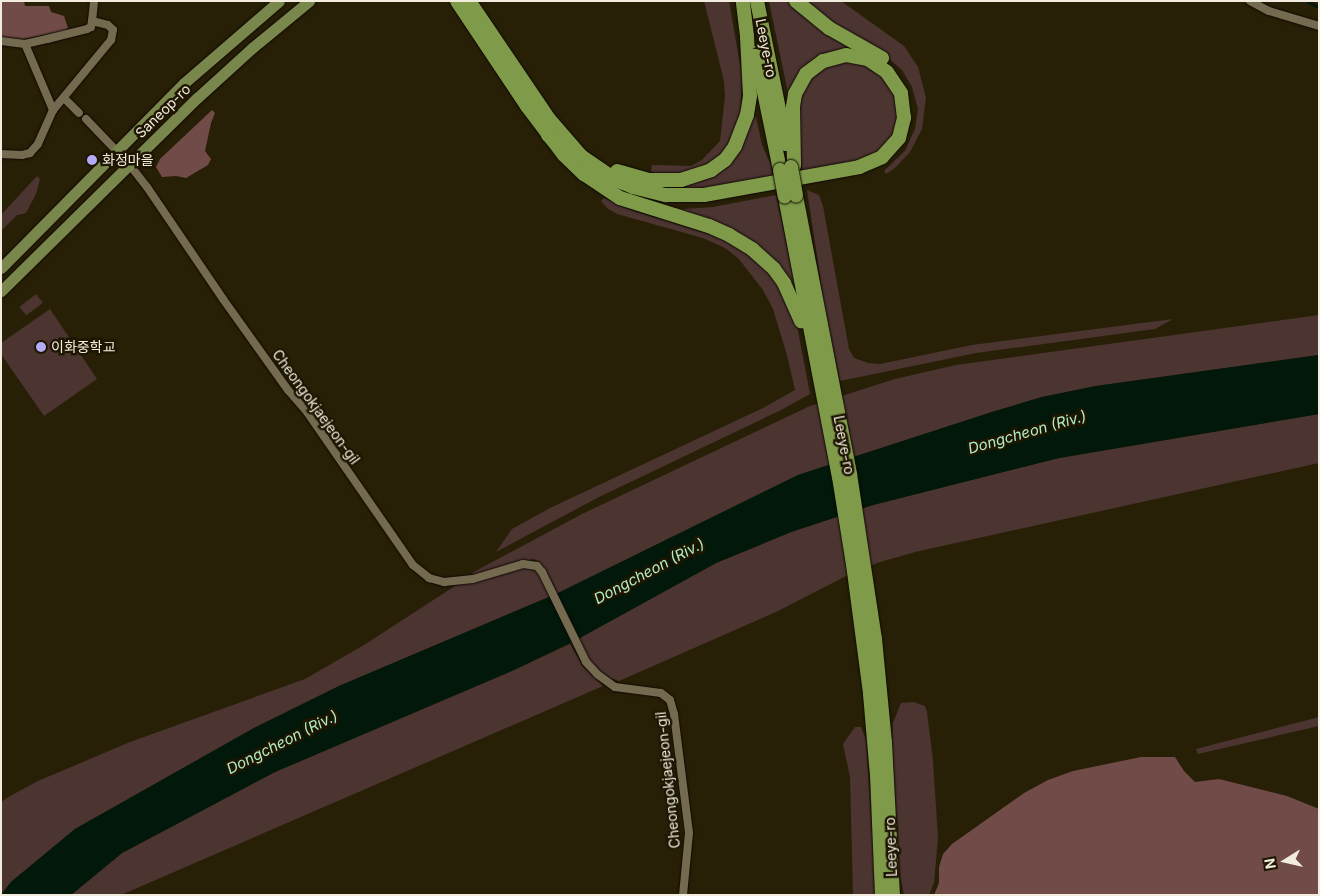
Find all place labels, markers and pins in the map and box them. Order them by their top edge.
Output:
place label: 화정마을 [102,152,154,168]
marker: 화정마을 [86,154,98,166]
place label: 이화중학교 [51,339,115,355]
marker: 이화중학교 [35,341,47,353]

